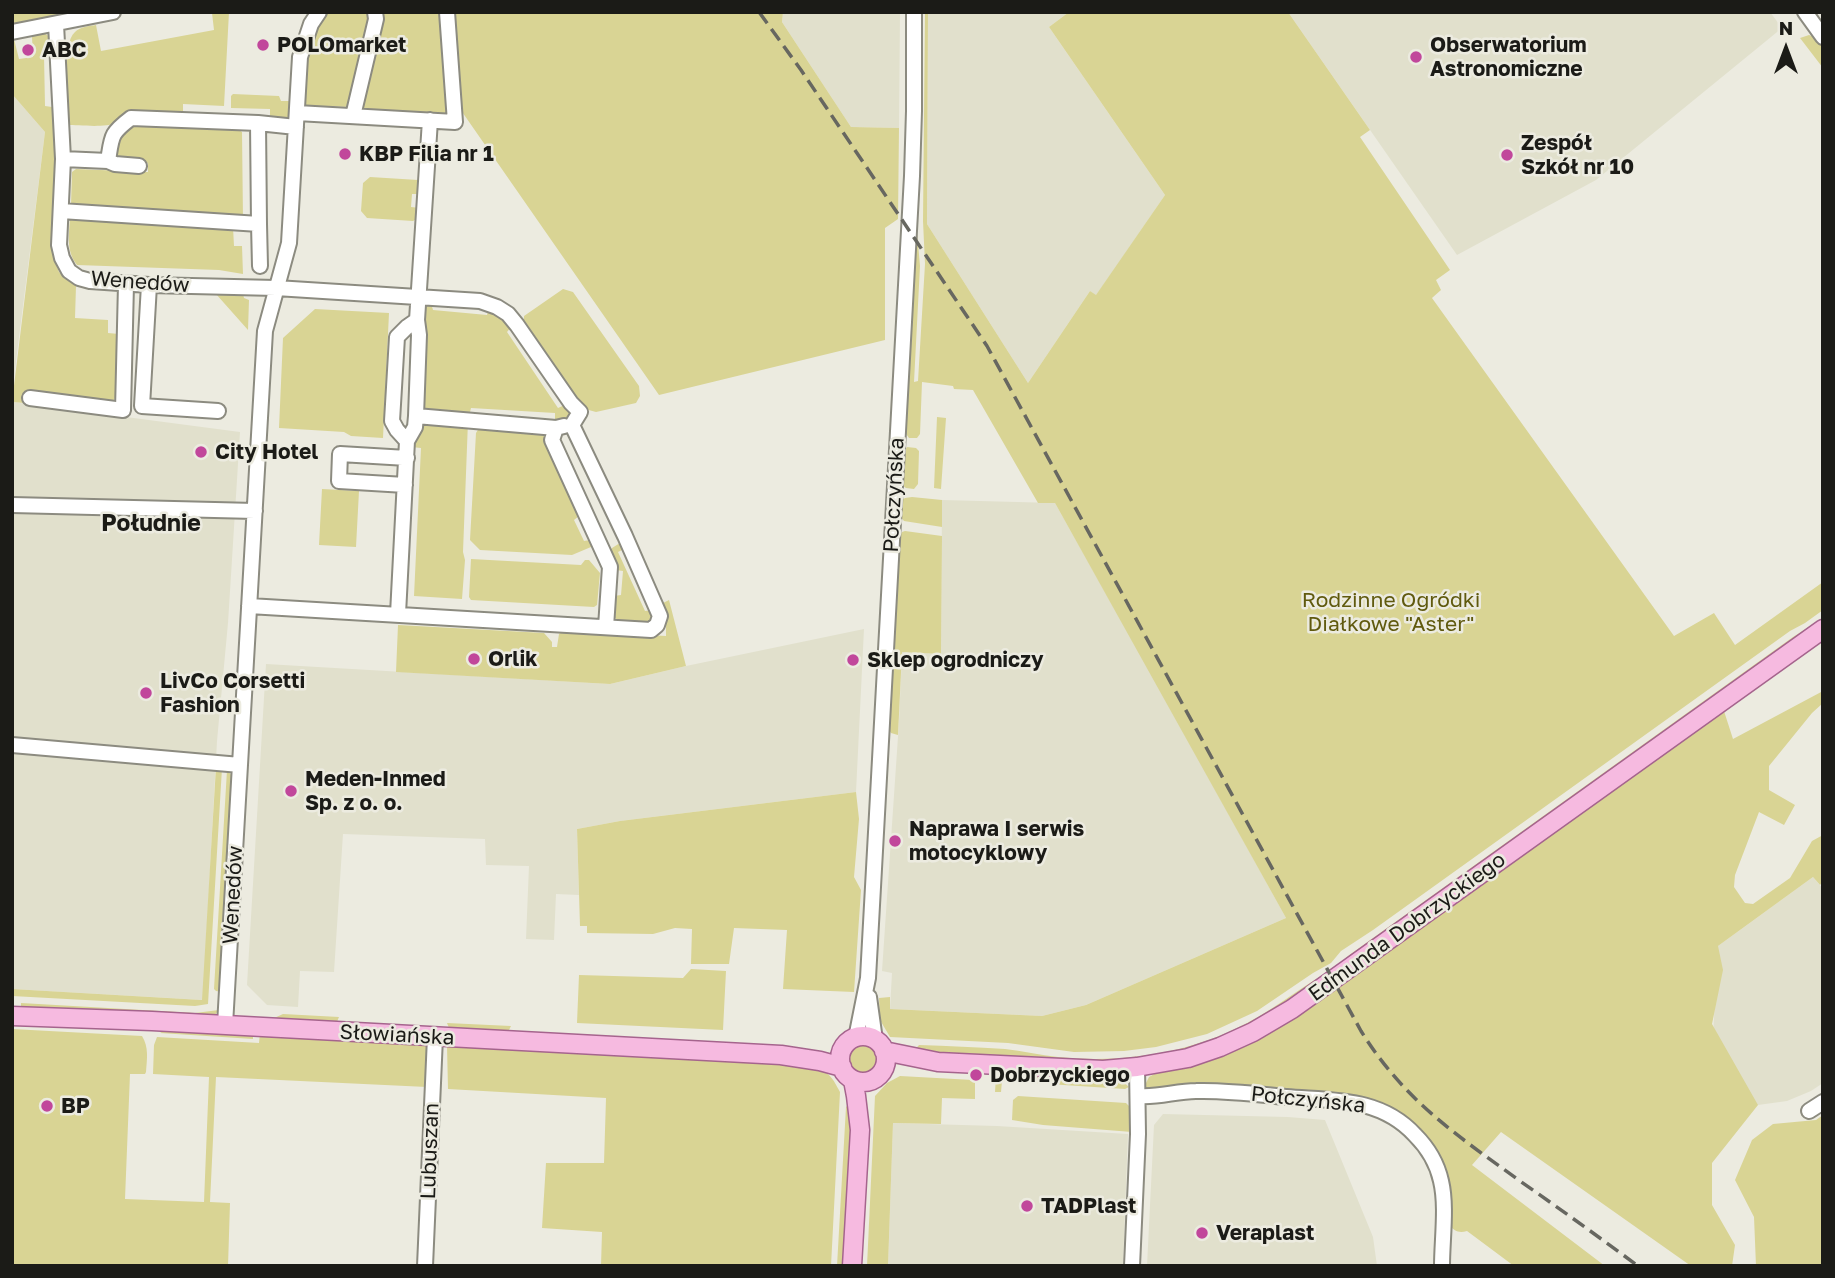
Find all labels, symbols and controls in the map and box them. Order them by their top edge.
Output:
north arrow [1751,14,1821,84]
text: N [1779,16,1793,39]
place label: POLOmarket [277,32,406,58]
place label: Obserwatorium Astronomiczne [1430,32,1587,82]
place label: ABC [42,37,87,63]
marker: POLOmarket [255,37,271,53]
marker: ABC [20,42,36,58]
marker: Obserwatorium Astronomiczne [1408,49,1424,65]
place label: Zespół Szkół nr 10 [1521,130,1634,180]
place label: KBP Filia nr 1 [359,141,494,167]
marker: KBP Filia nr 1 [337,146,353,162]
marker: Zespół Szkół nr 10 [1499,147,1515,163]
street label: Wenedów [90,266,190,298]
street label: Połczyńska [878,437,910,553]
place label: City Hotel [215,439,318,465]
marker: City Hotel [193,444,209,460]
district label: Południe [101,510,201,538]
park label: Rodzinne Ogródki Diałkowe "Aster" [1302,587,1480,637]
place label: Orlik [488,646,537,672]
place label: Sklep ogrodniczy [867,647,1044,673]
marker: Orlik [466,651,482,667]
marker: Sklep ogrodniczy [845,652,861,668]
place label: LivCo Corsetti Fashion [160,668,305,718]
marker: LivCo Corsetti Fashion [138,685,154,701]
place label: Meden-Inmed Sp. z o. o. [305,766,446,816]
marker: Meden-Inmed Sp. z o. o. [283,783,299,799]
place label: Naprawa I serwis motocyklowy [909,816,1084,866]
marker: Naprawa I serwis motocyklowy [887,833,903,849]
street label: Wenedów [218,845,248,945]
street label: Edmunda Dobrzyckiego [1304,847,1510,1007]
street label: Słowiańska [339,1019,455,1051]
place label: Dobrzyckiego [990,1062,1130,1088]
marker: Dobrzyckiego [968,1067,984,1083]
street label: Połczyńska [1250,1081,1366,1119]
place label: BP [61,1093,90,1119]
marker: BP [39,1098,55,1114]
street label: Lubuszan [416,1102,444,1200]
place label: TADPlast [1041,1193,1136,1219]
marker: TADPlast [1019,1198,1035,1214]
place label: Veraplast [1216,1220,1314,1246]
marker: Veraplast [1194,1225,1210,1241]

